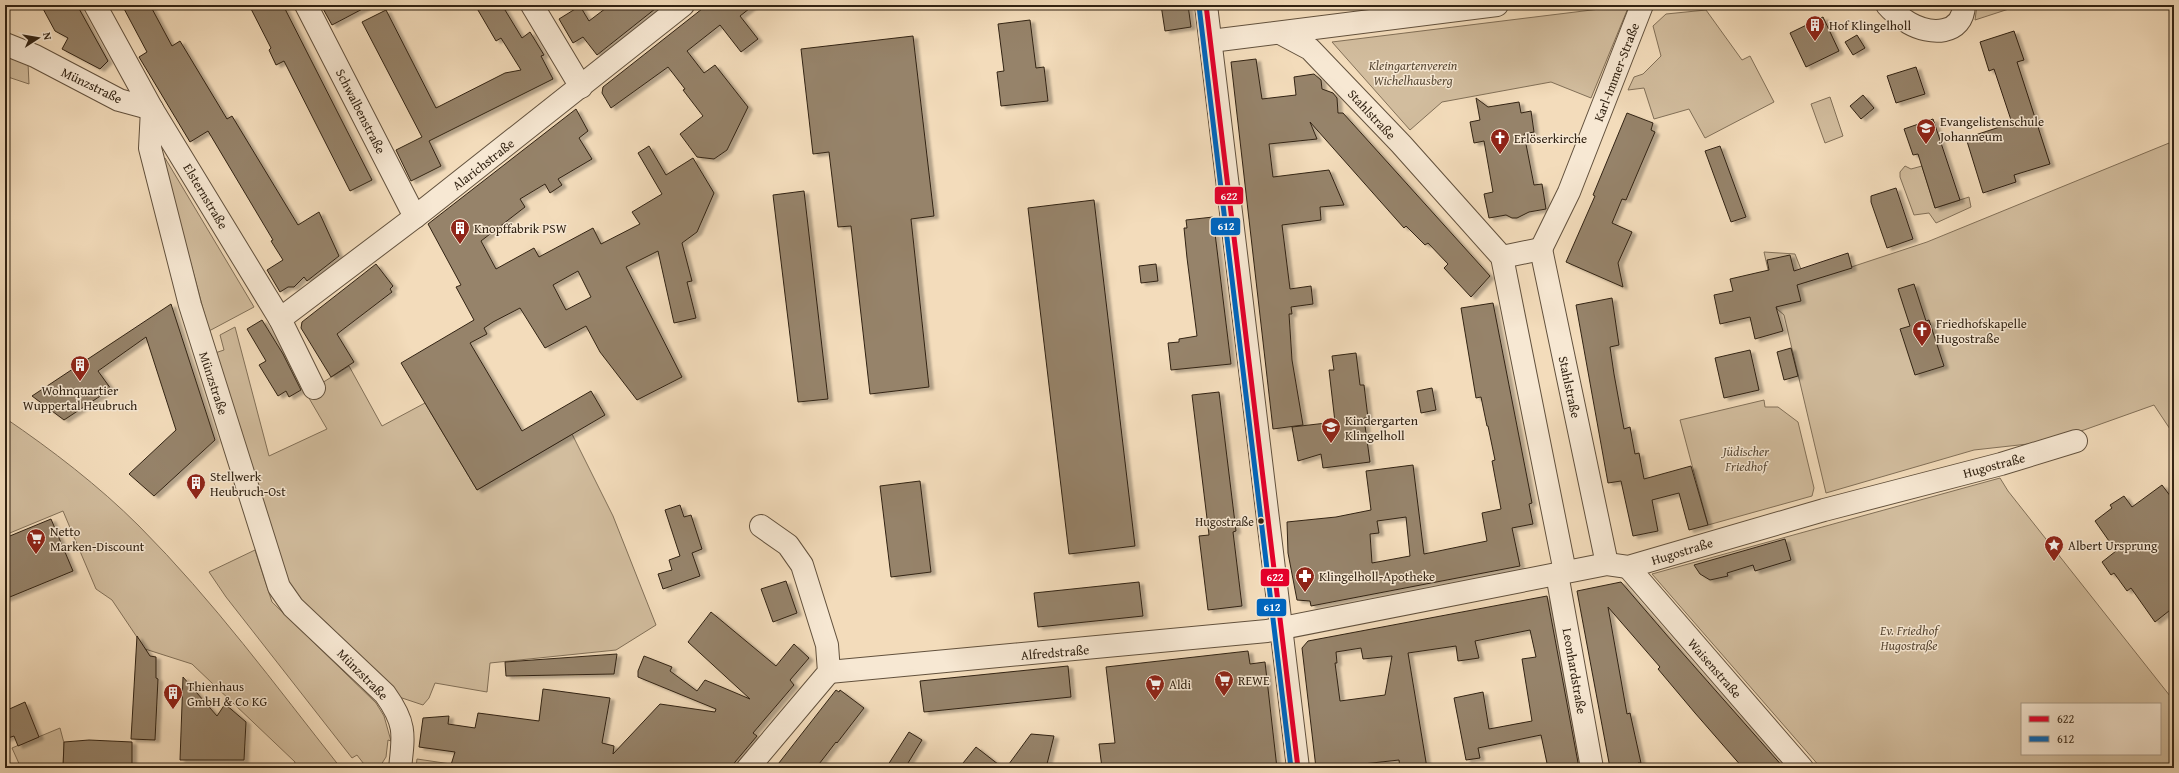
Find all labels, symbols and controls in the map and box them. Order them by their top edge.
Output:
building icon: Hof Klingelholl [1804,14,1826,42]
place label: Hof Klingelholl [1829,16,1911,35]
north arrow [18,18,58,58]
street label: Karl-Immer-Straße [1589,20,1644,124]
text: N [39,31,57,42]
park label: Kleingartenverein Wichelhausberg [1368,56,1458,90]
street label: Münzstraße [58,63,125,108]
street label: Schwalbenstraße [331,65,390,157]
street label: Stahlstraße [1343,85,1400,144]
place label: Evangelistenschule Johanneum [1938,112,2044,146]
school or university icon: Evangelistenschule Johanneum [1915,117,1937,145]
church icon: Erlöserkirche [1489,127,1511,155]
place label: Erlöserkirche [1514,129,1587,148]
street label: Alarichstraße [448,134,518,195]
street label: Elsternstraße [178,160,233,233]
line badge: 622 [1214,186,1244,205]
text: 622 [1220,188,1238,204]
building icon: Knopffabrik PSW [449,217,471,245]
line badge: 612 [1210,217,1241,236]
text: 612 [1217,218,1235,234]
place label: Knopffabrik PSW [474,219,567,238]
place label: Friedhofskapelle Hugostraße [1936,314,2027,348]
church icon: Friedhofskapelle Hugostraße [1911,319,1933,347]
street label: Münzstraße [194,349,233,417]
building icon: Wohnquartier Wuppertal Heubruch [69,354,91,382]
street label: Stahlstraße [1554,354,1585,420]
place label: Wohnquartier Wuppertal Heubruch [23,381,138,415]
place label: Kindergarten Klingelholl [1345,411,1419,445]
school or university icon: Kindergarten Klingelholl [1320,416,1342,444]
park label: Jüdischer Friedhof [1721,442,1770,476]
street label: Hugostraße [1961,448,2027,483]
place label: Stellwerk Heubruch-Ost [210,467,286,501]
building icon: Stellwerk Heubruch-Ost [185,472,207,500]
place label: Hugostraße [1195,513,1254,530]
marker: Hugostraße [1256,516,1266,526]
place label: Netto Marken-Discount [50,522,145,556]
supermarket icon: Netto Marken-Discount [25,527,47,555]
street label: Hugostraße [1649,533,1715,570]
place icon: Albert Ursprung [2043,534,2065,562]
place label: Albert Ursprung [2068,536,2158,555]
pharmacy icon: Klingelholl-Apotheke [1294,565,1316,593]
place label: Klingelholl-Apotheke [1319,567,1435,586]
line badge: 622 [1260,568,1290,587]
text: 622 [1266,569,1284,585]
line badge: 612 [1256,598,1287,617]
text: 612 [1263,599,1281,615]
park label: Ev. Friedhof Hugostraße [1879,621,1940,655]
street label: Leonhardstraße [1558,627,1591,715]
street label: Waisenstraße [1683,634,1746,702]
street label: Alfredstraße [1020,640,1090,665]
street label: Münzstraße [333,644,393,704]
supermarket icon: REWE [1213,669,1235,697]
place label: REWE [1238,671,1270,690]
supermarket icon: Aldi [1144,673,1166,701]
place label: Aldi [1169,675,1191,694]
place label: Thienhaus GmbH & Co KG [187,677,267,711]
building icon: Thienhaus GmbH & Co KG [162,682,184,710]
legend [2021,703,2161,755]
text: 622 [2057,710,2075,727]
text: 612 [2057,730,2075,747]

